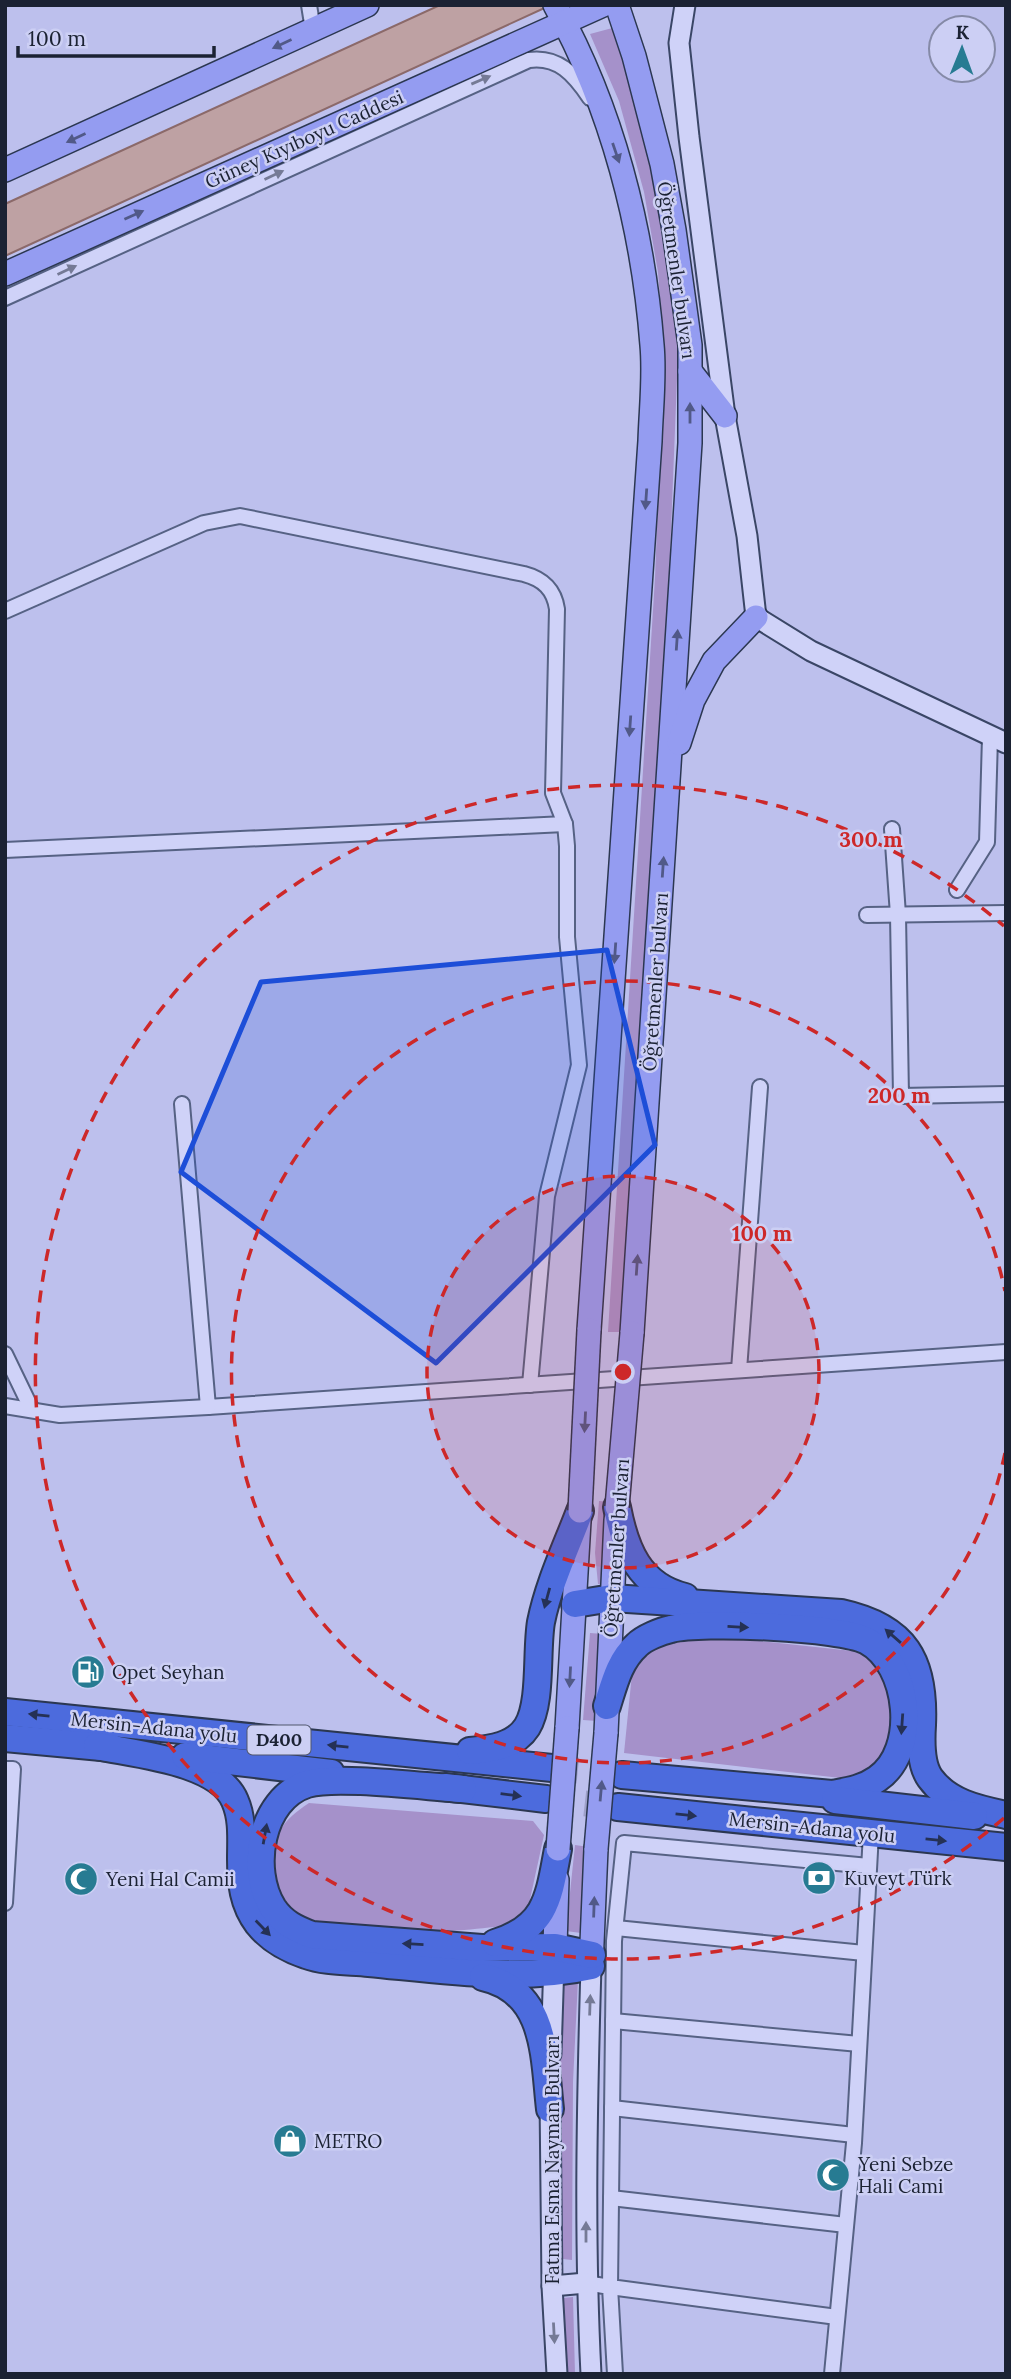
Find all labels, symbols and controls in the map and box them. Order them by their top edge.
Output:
scale bar [18,14,214,58]
north arrow [927,14,997,84]
text: K [955,20,970,44]
text: 100 m [28,25,86,52]
one-way arrow [272,39,293,50]
one-way arrow [471,74,491,86]
street label: Güney Kıyıboyu Caddesi [201,84,407,194]
one-way arrow [65,133,86,144]
one-way arrow [612,143,622,164]
one-way arrow [264,169,284,181]
street label: Öğretmenler bulvarı [653,180,701,360]
one-way arrow [124,209,144,221]
one-way arrow [57,264,77,276]
one-way arrow [684,402,696,424]
one-way arrow [640,488,651,510]
one-way arrow [672,629,683,651]
one-way arrow [624,715,635,737]
text: 300 m [839,826,903,853]
one-way arrow [657,856,668,878]
street label: Öğretmenler bulvarı [637,892,673,1072]
one-way arrow [609,942,620,964]
text: 200 m [868,1082,930,1109]
text: 100 m [732,1220,792,1247]
one-way arrow [632,1254,643,1276]
centre of rings [611,1360,635,1384]
one-way arrow [579,1411,590,1433]
street label: Öğretmenler bulvarı [598,1458,634,1638]
one-way arrow [541,1587,552,1609]
one-way arrow [727,1622,749,1633]
one-way arrow [885,1629,902,1644]
fuel station icon: Opet Seyhan [69,1653,107,1691]
place label: Opet Seyhan [112,1660,225,1684]
one-way arrow [564,1666,575,1688]
street label: Mersin-Adana yolu [70,1706,238,1748]
one-way arrow [28,1709,50,1720]
one-way arrow [896,1714,907,1736]
road number: D400 [247,1726,310,1755]
one-way arrow [327,1741,349,1752]
one-way arrow [596,1780,607,1802]
one-way arrow [500,1789,522,1800]
street label: Mersin-Adana yolu [728,1806,896,1848]
one-way arrow [675,1809,697,1820]
one-way arrow [260,1822,271,1844]
one-way arrow [926,1835,948,1846]
bank icon: Kuveyt Türk [800,1859,838,1897]
mosque icon: Yeni Hal Camii [62,1860,100,1898]
place label: Kuveyt Türk [844,1866,953,1890]
place label: Yeni Hal Camii [105,1867,235,1891]
one-way arrow [588,1896,599,1918]
one-way arrow [255,1919,271,1936]
one-way arrow [402,1938,424,1949]
one-way arrow [584,1993,596,2015]
street label: Fatma Esma Nayman Bulvarı [540,2035,564,2285]
shop icon: METRO [271,2122,309,2160]
place label: METRO [314,2129,382,2153]
place label: Yeni Sebze Hali Cami [857,2152,953,2198]
mosque icon: Yeni Sebze Hali Cami [814,2156,852,2194]
one-way arrow [580,2221,592,2243]
one-way arrow [549,2322,560,2344]

